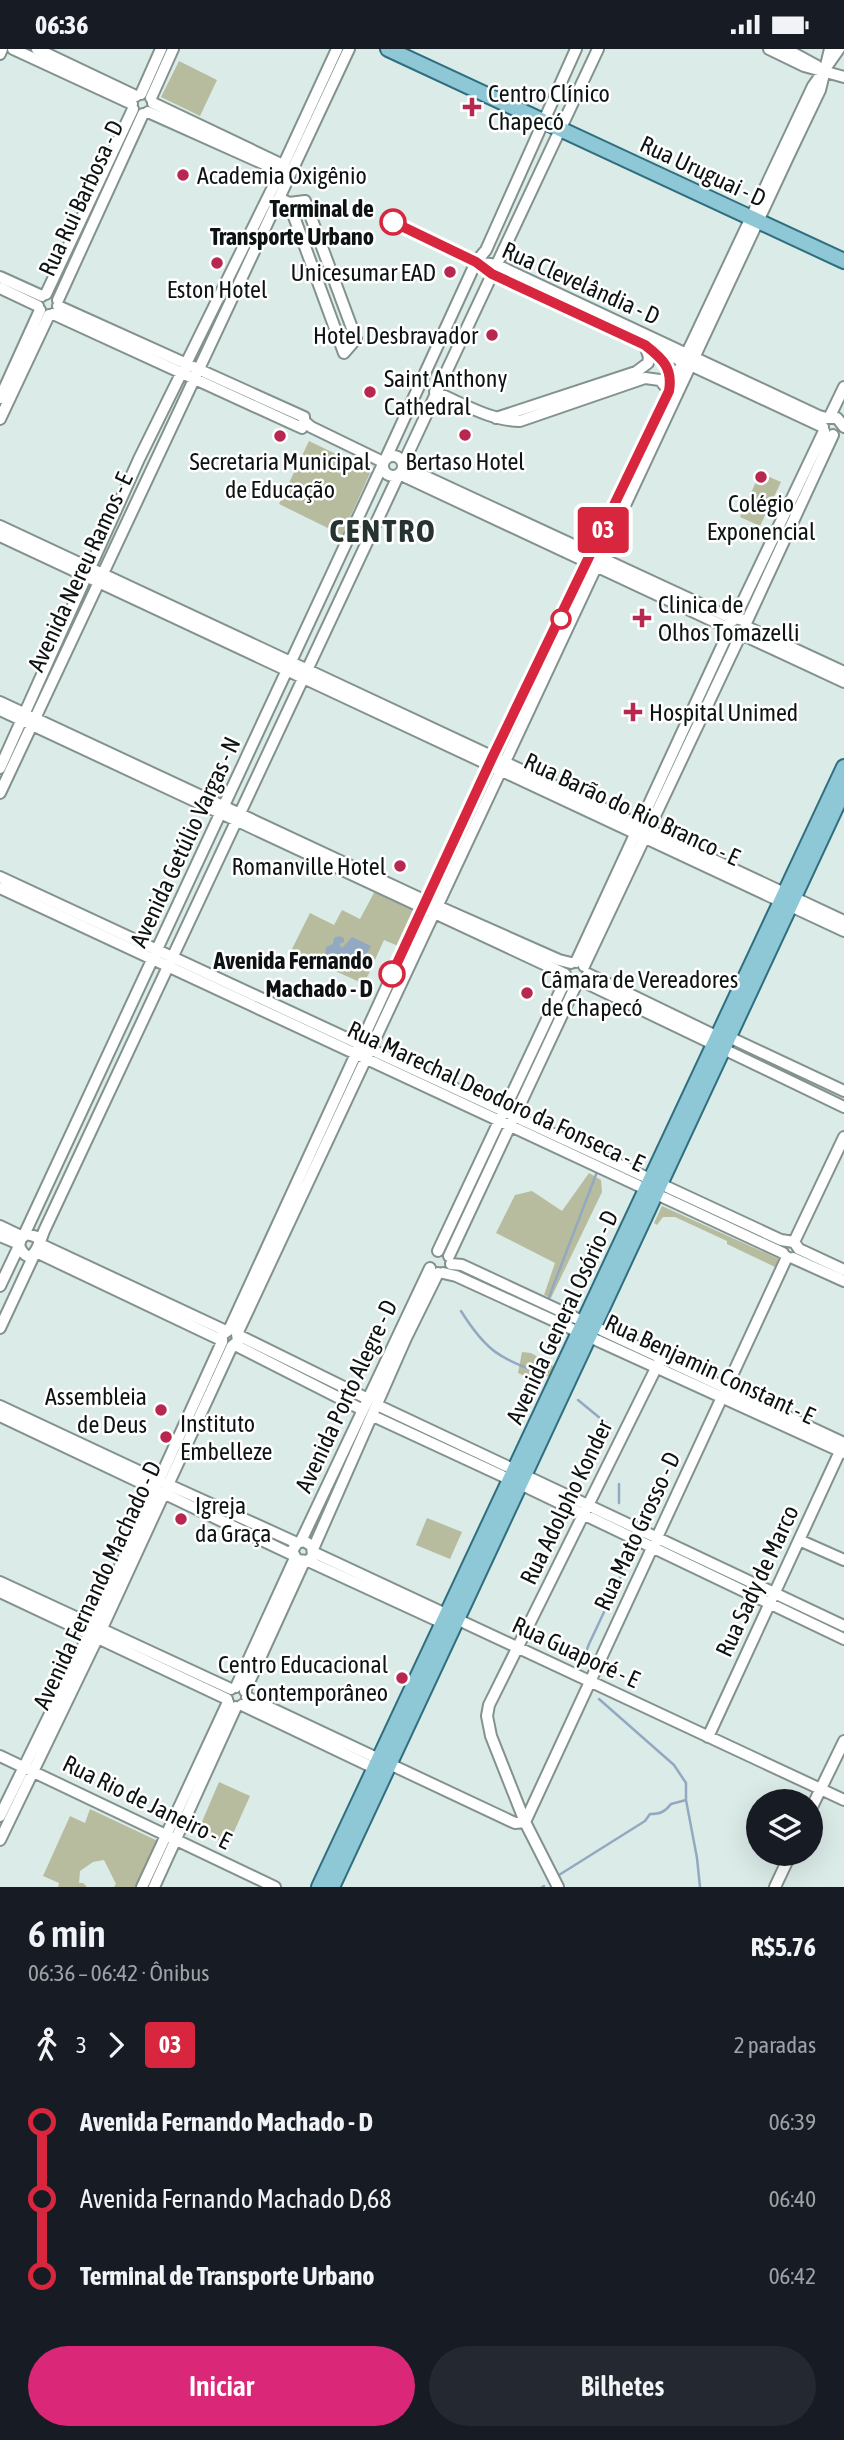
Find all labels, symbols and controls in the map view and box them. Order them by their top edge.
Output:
text: 06:36 [35,10,89,40]
place label: Centro Clínico Chapecó [488,80,610,135]
marker: Centro Clínico Chapecó [462,97,482,117]
street label: Rua Rui Barbosa - D [33,116,129,280]
street label: Rua Uruguai - D [636,130,770,212]
place label: Academia Oxigênio [197,162,367,189]
marker: Academia Oxigênio [175,167,191,183]
place label: Terminal de Transporte Urbano [210,195,374,250]
marker: Terminal de Transporte Urbano [380,209,406,235]
street label: Rua Clevelândia - D [498,236,664,330]
marker: Eston Hotel [209,255,225,271]
place label: Unicesumar EAD [291,259,436,286]
marker: Unicesumar EAD [442,264,458,280]
place label: Eston Hotel [167,276,268,303]
place label: Hotel Desbravador [313,322,479,349]
marker: Hotel Desbravador [484,327,500,343]
place label: Saint Anthony Cathedral [384,365,507,420]
marker: Saint Anthony Cathedral [362,384,378,400]
marker: Bertaso Hotel [457,427,473,443]
marker: Secretaria Municipal de Educação [272,428,288,444]
place label: Secretaria Municipal de Educação [190,448,371,503]
place label: Bertaso Hotel [405,448,525,475]
street label: Avenida Nereu Ramos - E [22,468,138,676]
marker: Colégio Exponencial [753,469,769,485]
place label: Colégio Exponencial [707,490,816,545]
line badge: 03 [572,507,634,553]
district label: CENTRO [329,512,437,549]
text: 03 [592,516,614,543]
place label: Clinica de Olhos Tomazelli [658,591,799,646]
marker: Clinica de Olhos Tomazelli [632,608,652,628]
unlabelled marker [551,609,571,629]
place label: Hospital Unimed [649,699,798,726]
marker: Hospital Unimed [623,702,643,722]
street label: Avenida Getúlio Vargas - N [124,733,246,951]
street label: Rua Barão do Rio Branco - E [520,747,744,871]
place label: Romanville Hotel [231,853,387,880]
marker: Romanville Hotel [392,858,408,874]
place label: Avenida Fernando Machado - D [212,947,373,1002]
marker: Avenida Fernando Machado - D [379,961,405,987]
place label: Câmara de Vereadores de Chapecó [541,966,738,1021]
marker: Câmara de Vereadores de Chapecó [519,985,535,1001]
street label: Rua Marechal Deodoro da Fonseca - E [343,1015,649,1177]
street label: Avenida General Osório - D [501,1206,623,1428]
street label: Avenida Porto Alegre - D [290,1295,402,1497]
street label: Rua Benjamin Constant - E [601,1309,819,1429]
place label: Assembleia de Deus [45,1383,147,1438]
marker: Assembleia de Deus [153,1402,169,1418]
place label: Instituto Embelleze [180,1410,272,1465]
street label: Rua Adolpho Konder [514,1414,618,1589]
marker: Instituto Embelleze [158,1429,174,1445]
street label: Rua Mato Grosso - D [588,1447,686,1615]
street label: Avenida Fernando Machado - D [28,1457,166,1713]
place label: Igreja da Graça [195,1492,271,1547]
street label: Rua Sady de Marco [710,1501,804,1661]
marker: Igreja da Graça [173,1511,189,1527]
street label: Rua Guaporé - E [508,1611,644,1693]
place label: Centro Educacional Contemporâneo [218,1651,389,1706]
marker: Centro Educacional Contemporâneo [394,1670,410,1686]
street label: Rua Rio de Janeiro - E [59,1750,235,1854]
map controls [746,1789,823,1866]
button: layers [746,1789,823,1866]
text: 6 min [28,1912,106,1955]
text: R$5.76 [751,1932,816,1962]
text: 06:36 – 06:42 · Ônibus [28,1960,209,1986]
icon: walk [28,2026,66,2064]
icon: forward [97,2026,135,2064]
text: 03 [159,2031,181,2058]
text: 3 [76,2032,87,2058]
text: 2 paradas [734,2032,816,2058]
text: Avenida Fernando Machado - D [80,2107,373,2137]
text: 06:39 [769,2109,816,2135]
text: Avenida Fernando Machado D,68 [80,2184,391,2214]
text: 06:40 [769,2186,816,2212]
text: Terminal de Transporte Urbano [80,2261,375,2291]
text: 06:42 [769,2263,816,2289]
button: Iniciar [28,2346,415,2426]
button: Bilhetes [429,2346,816,2426]

